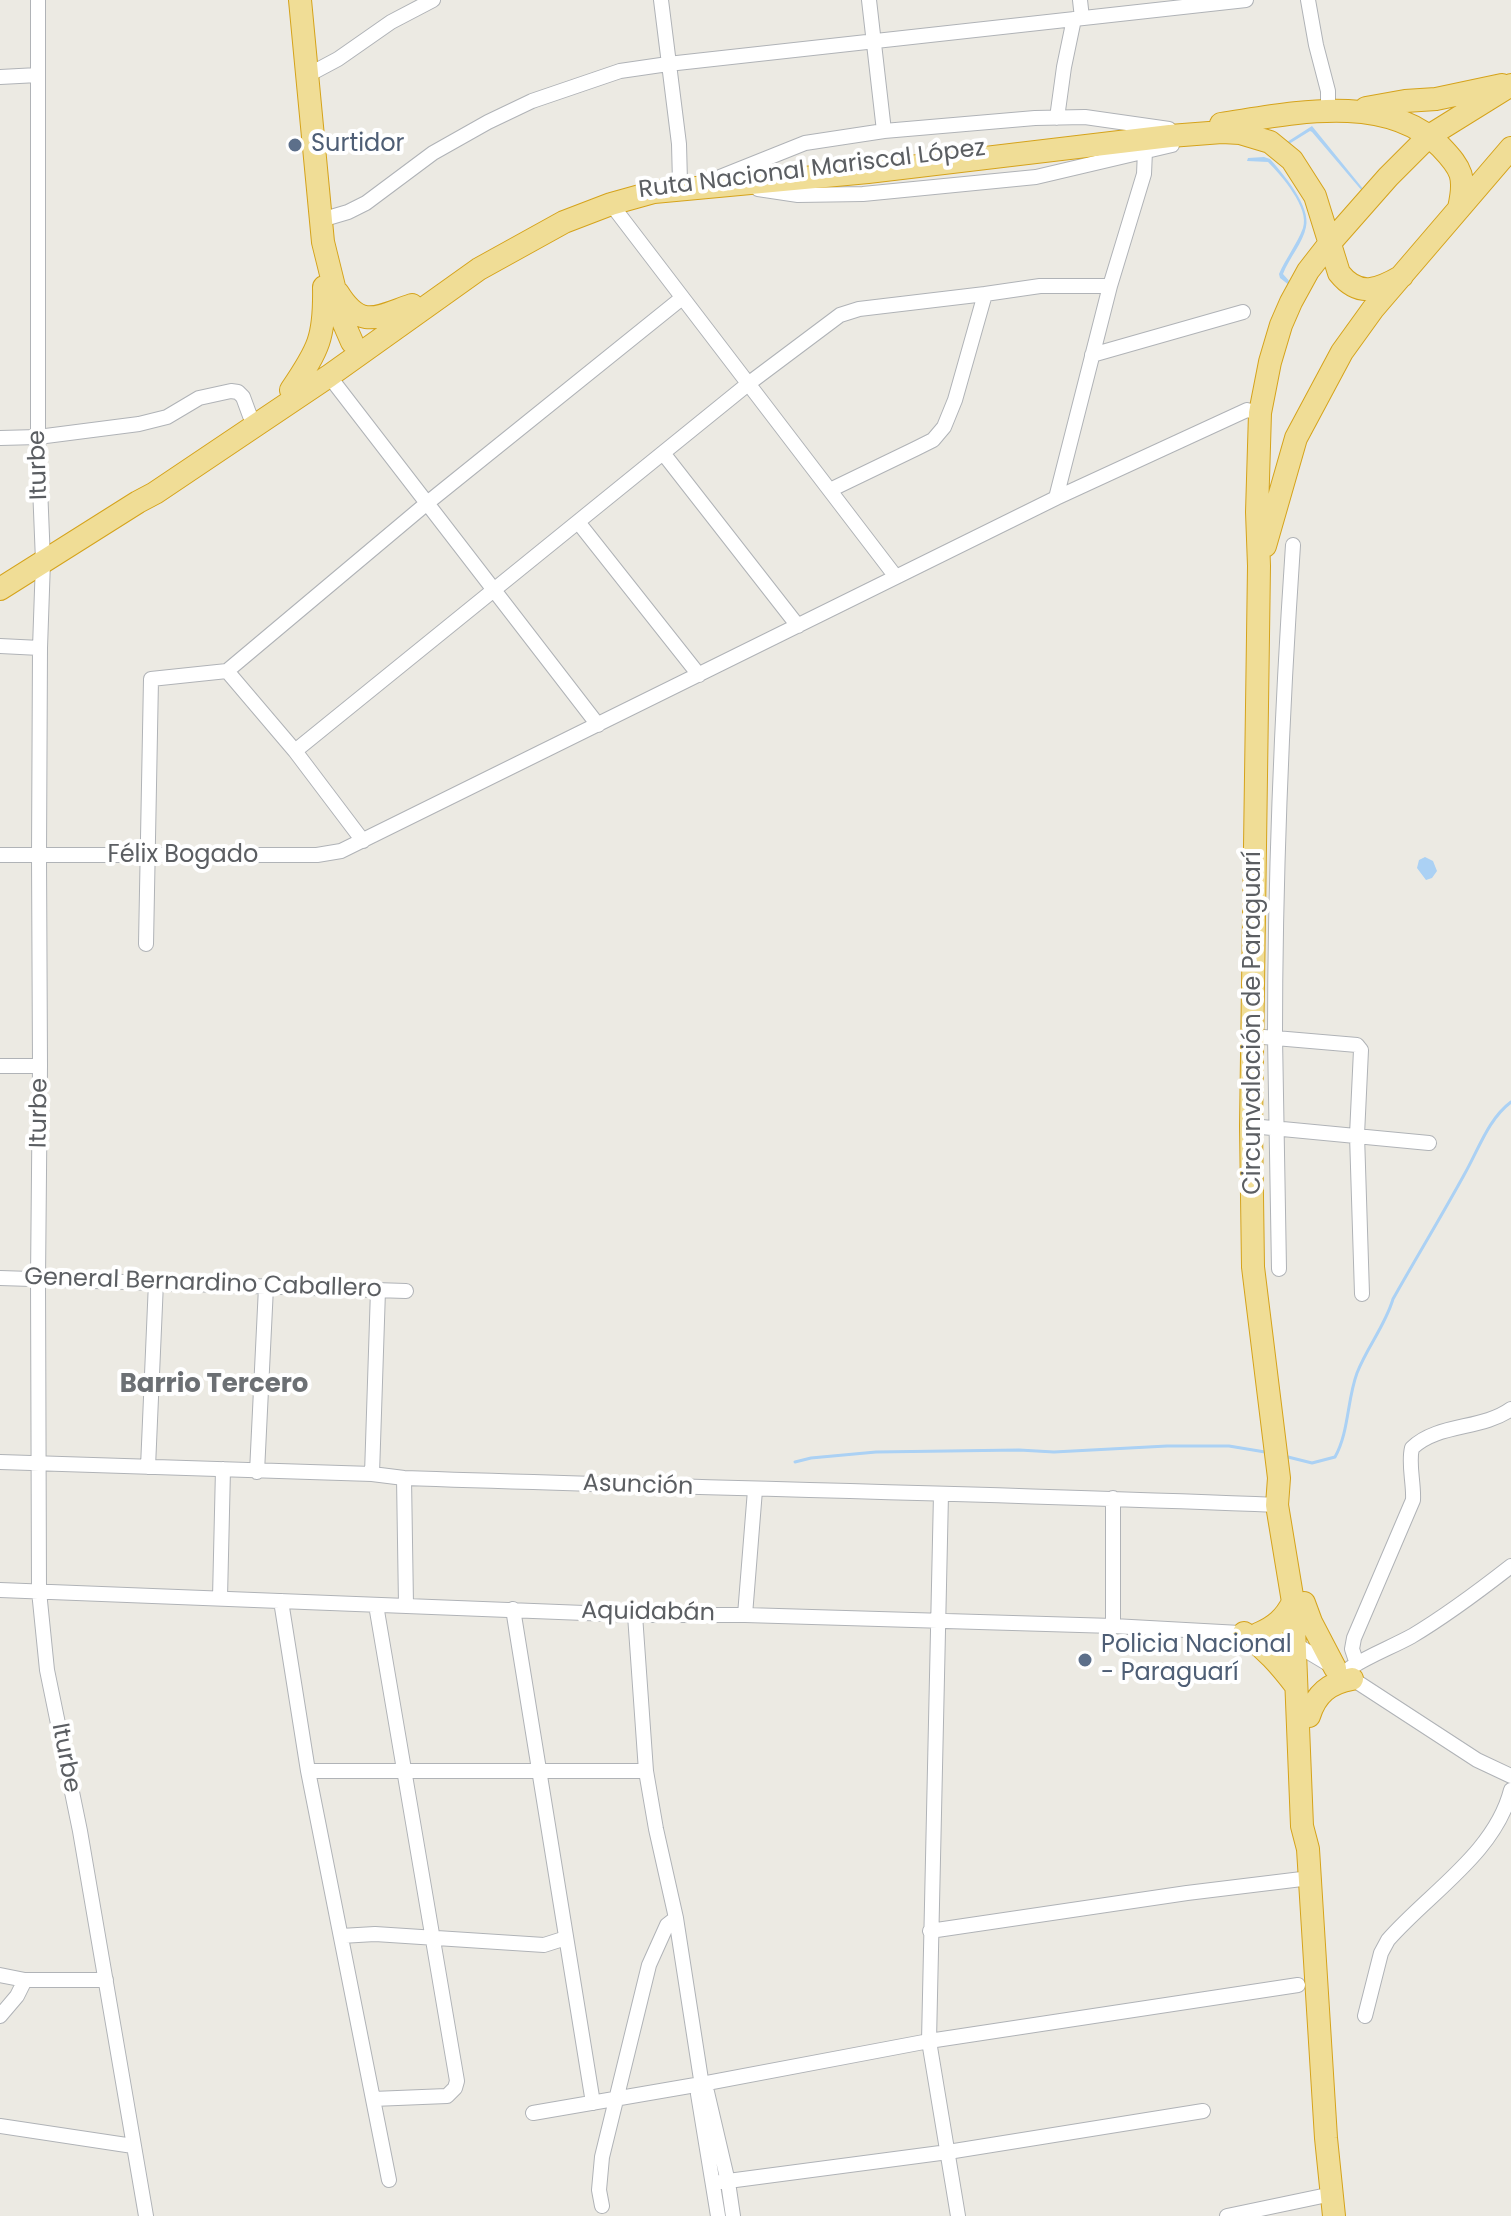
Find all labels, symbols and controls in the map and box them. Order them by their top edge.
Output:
place label: Surtidor [311,131,405,159]
street label: Ruta Nacional Mariscal López [637,134,987,206]
marker: Surtidor [286,136,304,154]
street label: Iturbe [23,429,55,501]
street label: Félix Bogado [108,842,258,870]
street label: Circunvalación de Paraguarí [1240,851,1268,1195]
street label: Iturbe [25,1078,55,1148]
street label: General Bernardino Caballero [24,1263,382,1305]
district label: Barrio Tercero [120,1369,308,1401]
street label: Asunción [582,1470,694,1502]
street label: Aquidabán [581,1597,715,1629]
place label: Policia Nacional - Paraguarí [1101,1632,1292,1688]
marker: Policia Nacional - Paraguarí [1076,1651,1094,1669]
street label: Iturbe [44,1721,86,1795]

